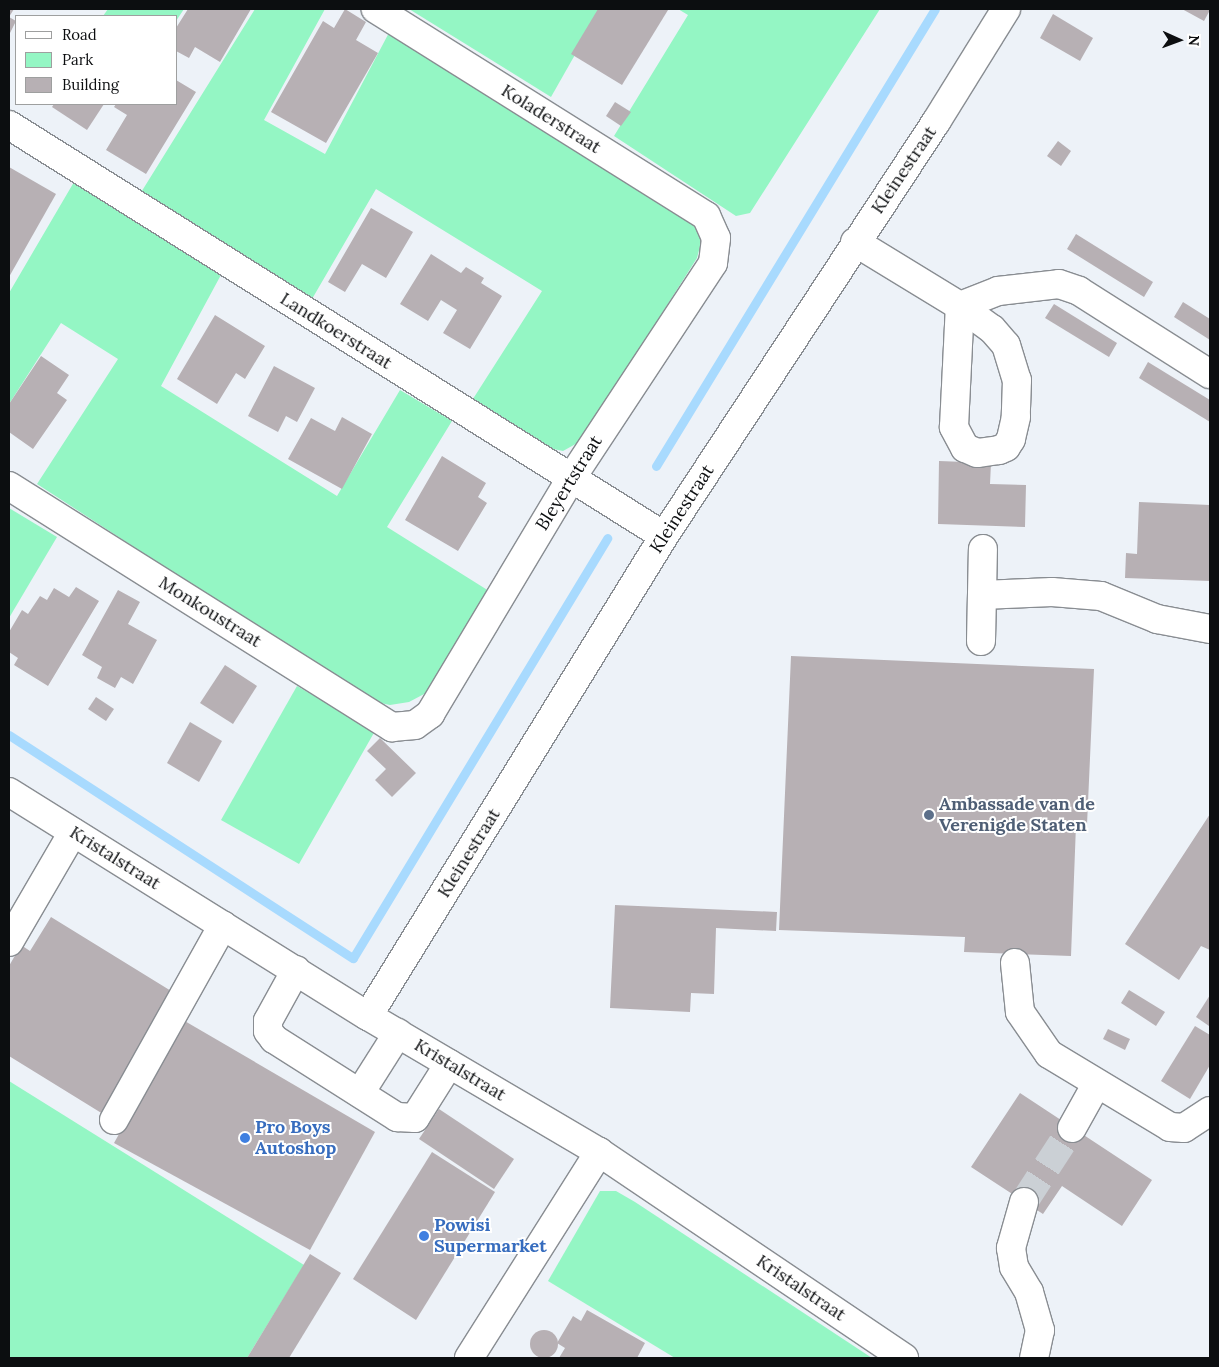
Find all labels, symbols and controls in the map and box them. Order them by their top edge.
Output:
legend [15,15,178,105]
north arrow [1154,15,1204,65]
text: Road [62,25,97,44]
text: N [1185,35,1203,46]
text: Park [62,50,93,69]
text: Building [62,75,119,94]
street label: Koladerstraat [497,80,605,158]
street label: Kleinestraat [867,122,941,218]
street label: Landkoerstraat [276,288,396,374]
street label: Bleyertstraat [531,432,607,534]
street label: Kleinestraat [645,461,719,557]
street label: Monkoustraat [155,572,265,652]
place label: Ambassade van de Verenigde Staten [939,794,1095,836]
street label: Kleinestraat [433,804,505,902]
marker: Ambassade van de Verenigde Staten [923,809,935,821]
street label: Kristalstraat [66,822,164,894]
street label: Kristalstraat [410,1034,510,1106]
place label: Pro Boys Autoshop [255,1117,336,1160]
marker: Pro Boys Autoshop [239,1132,251,1144]
place label: Powisi Supermarket [434,1215,547,1258]
marker: Powisi Supermarket [418,1230,430,1242]
street label: Kristalstraat [752,1250,850,1326]

